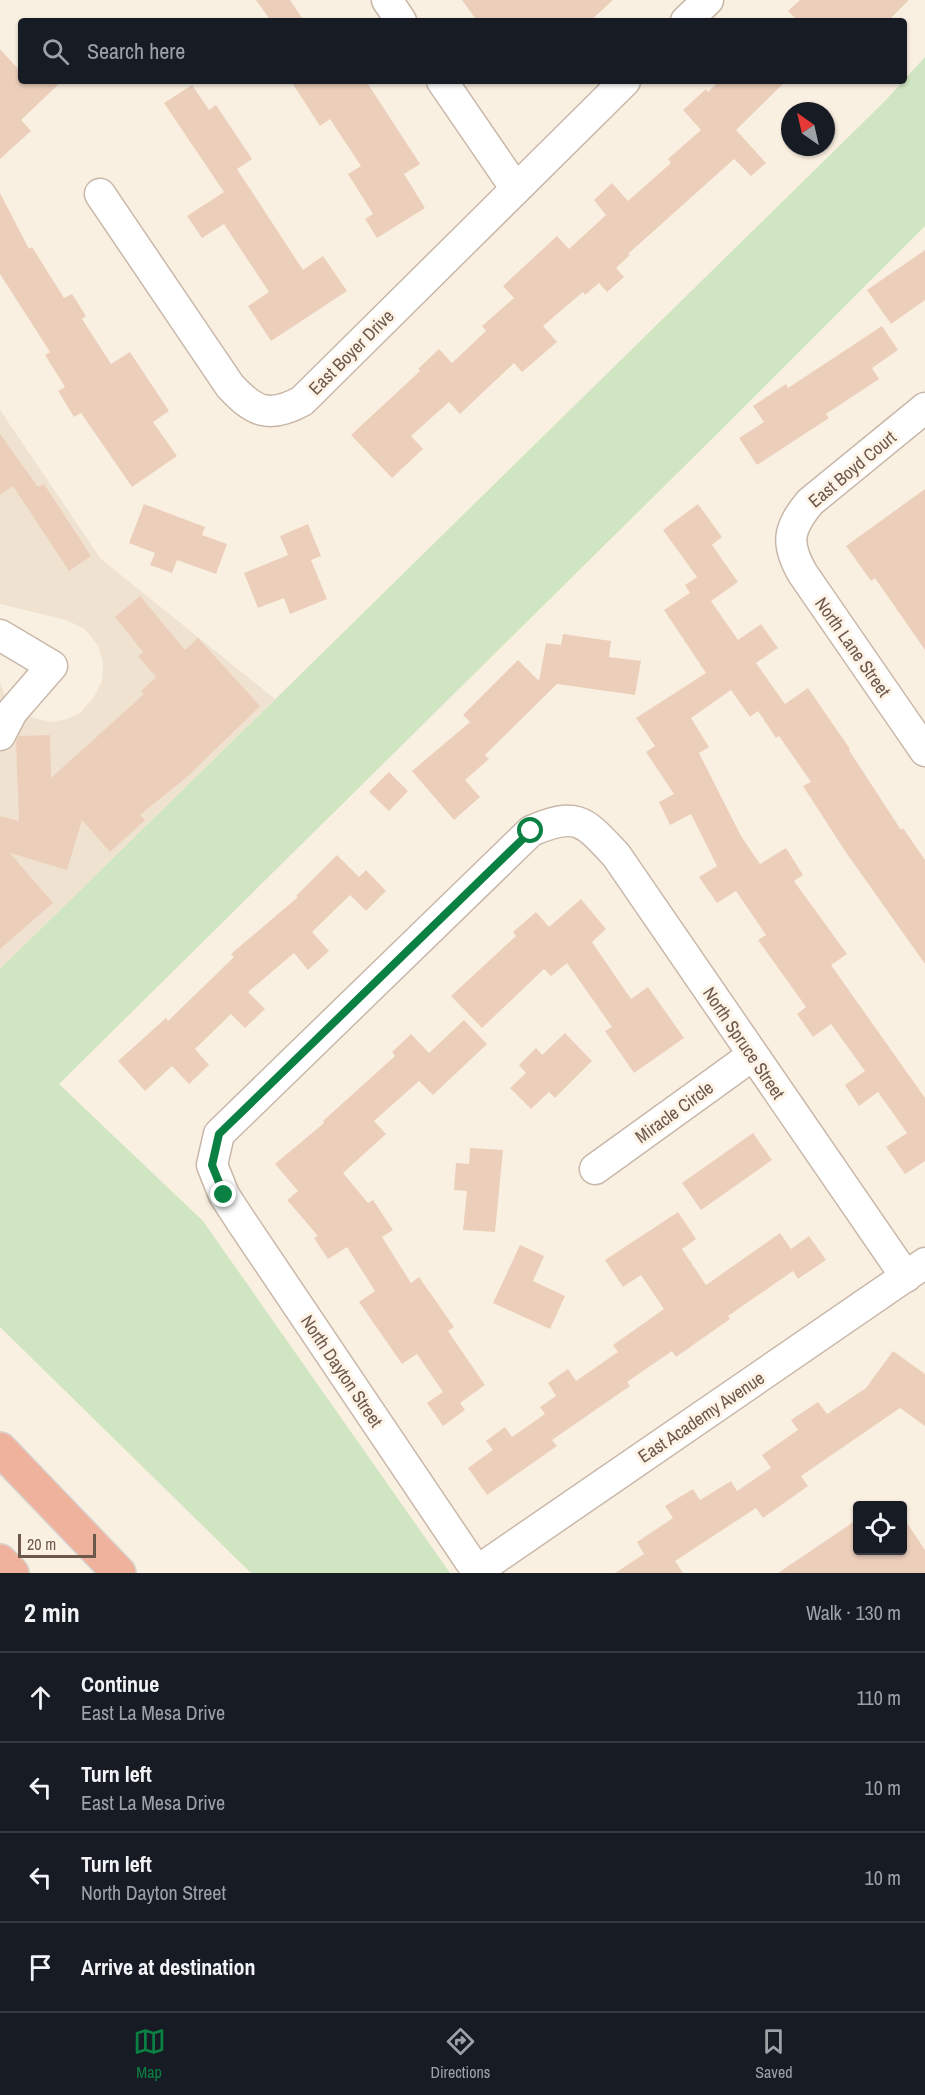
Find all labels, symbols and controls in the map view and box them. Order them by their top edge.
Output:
search box [18,18,907,84]
icon: search [39,35,72,68]
text: Search here [87,36,185,66]
north arrow [781,102,835,156]
street label: East Boyer Drive [303,304,399,400]
street label: East Boyd Court [803,425,901,513]
street label: North Lane Street [809,592,897,702]
route start [517,817,543,843]
street label: North Spruce Street [697,982,791,1104]
street label: Miracle Circle [630,1075,718,1149]
route end [210,1181,236,1207]
street label: North Dayton Street [295,1310,389,1432]
street label: East Academy Avenue [633,1365,769,1469]
map controls [853,1501,907,1555]
button: locate [853,1501,907,1555]
scale bar [18,1531,96,1558]
text: 20 m [27,1533,56,1555]
text: 2 min [24,1595,80,1630]
text: Walk · 130 m [806,1599,901,1626]
text: Continue [81,1669,159,1699]
icon: ahead [24,1681,57,1714]
text: 110 m [857,1684,901,1711]
text: East La Mesa Drive [81,1699,225,1726]
text: Turn left [81,1759,152,1789]
icon: left [24,1771,57,1804]
text: 10 m [865,1774,901,1801]
text: East La Mesa Drive [81,1789,225,1816]
text: Turn left [81,1849,152,1879]
icon: left [24,1861,57,1894]
text: 10 m [865,1864,901,1891]
text: North Dayton Street [81,1879,226,1906]
icon: arrive [24,1951,57,1984]
text: Arrive at destination [81,1952,255,1982]
tab: Map [133,2025,166,2083]
tab: Directions [431,2025,490,2083]
tab: Saved [755,2025,793,2083]

